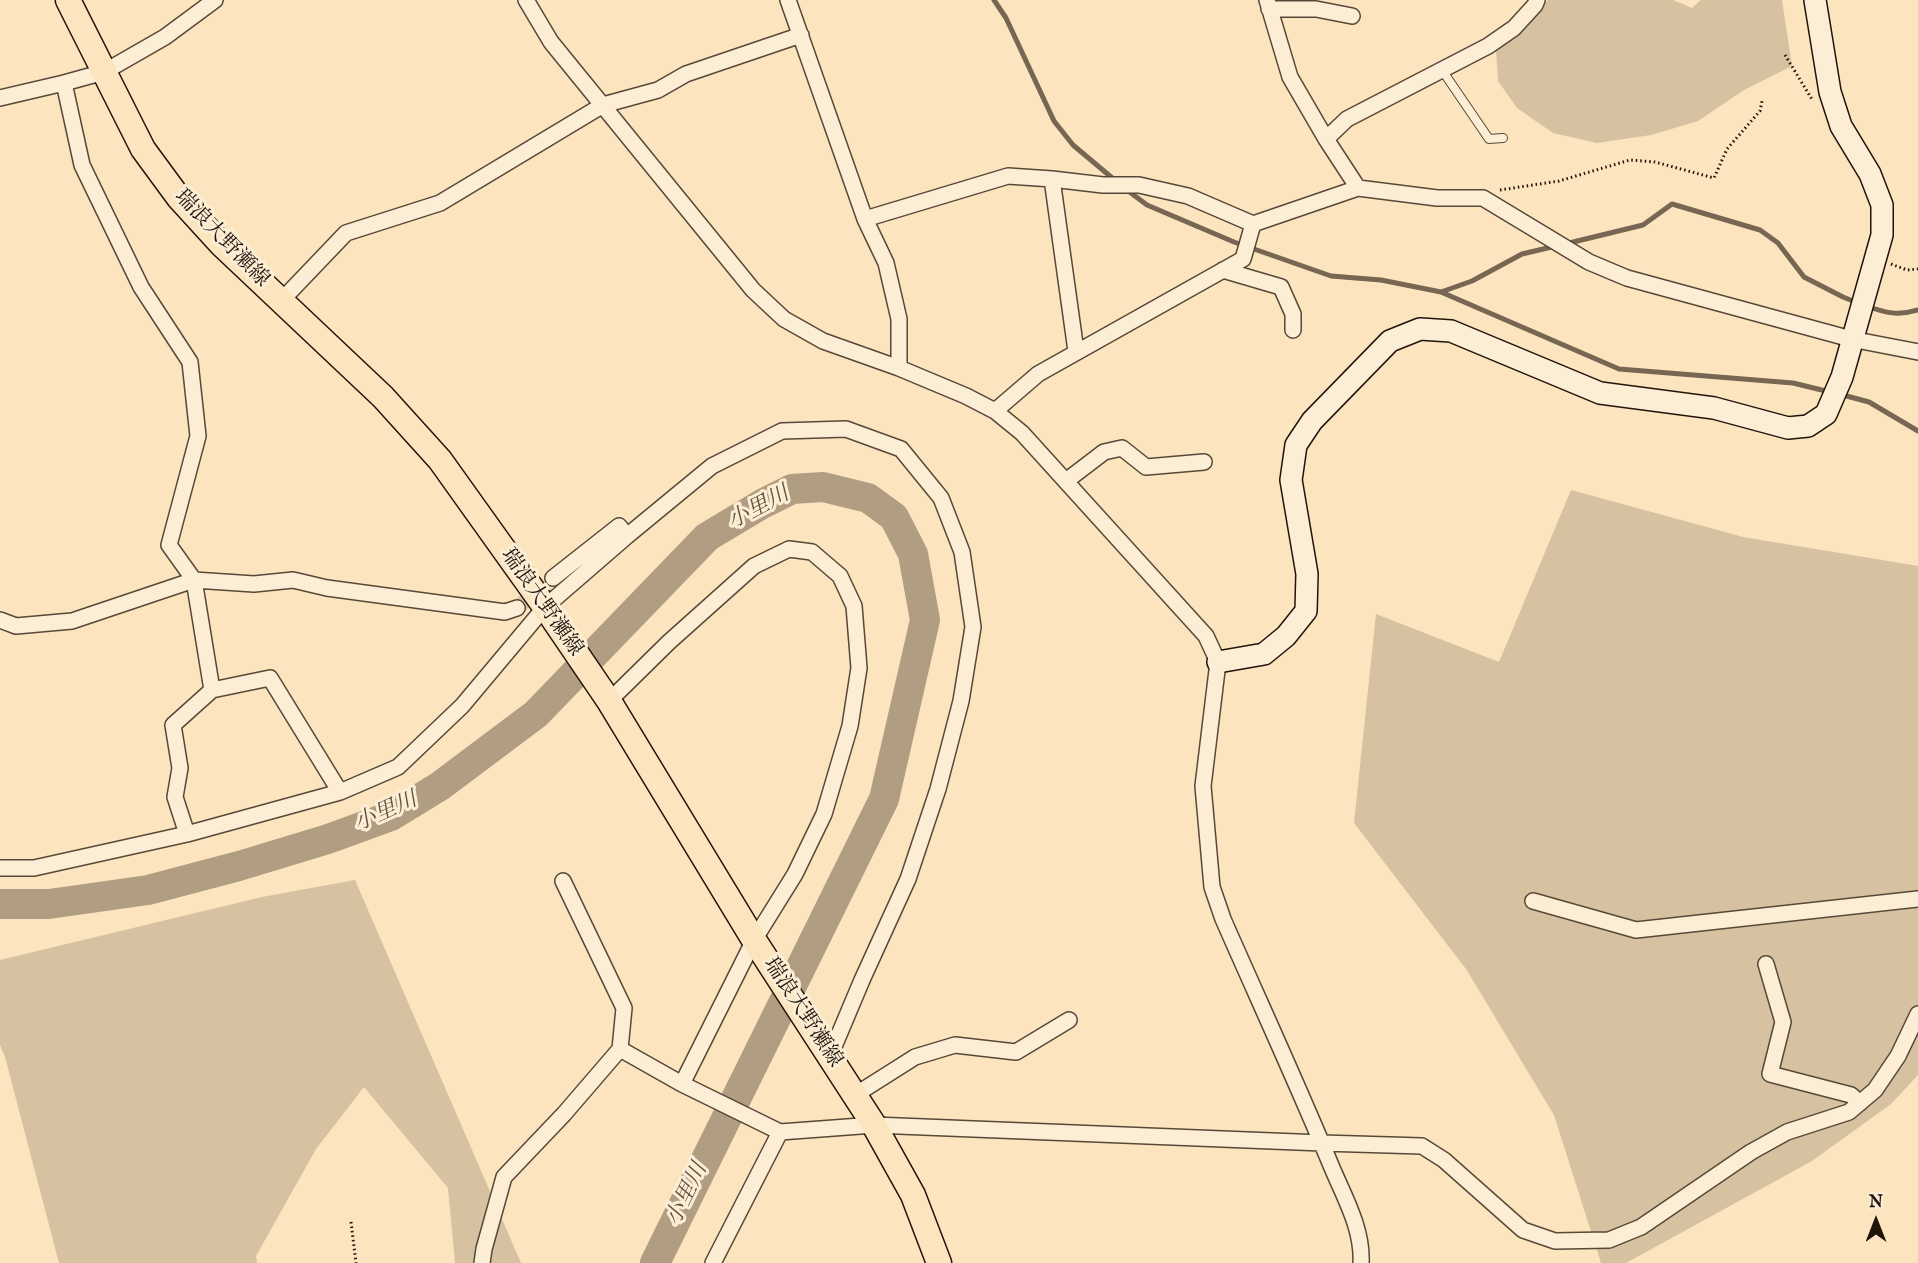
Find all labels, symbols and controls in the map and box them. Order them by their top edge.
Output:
street label: 瑞浪大野瀬線 [168,185,274,293]
water label: 小里川 [724,482,794,536]
street label: 瑞浪大野瀬線 [495,544,587,662]
water label: 小里川 [350,788,422,838]
street label: 瑞浪大野瀬線 [757,953,847,1073]
water label: 小里川 [662,1160,714,1230]
north arrow [1846,1191,1906,1251]
text: N [1869,1193,1883,1213]

